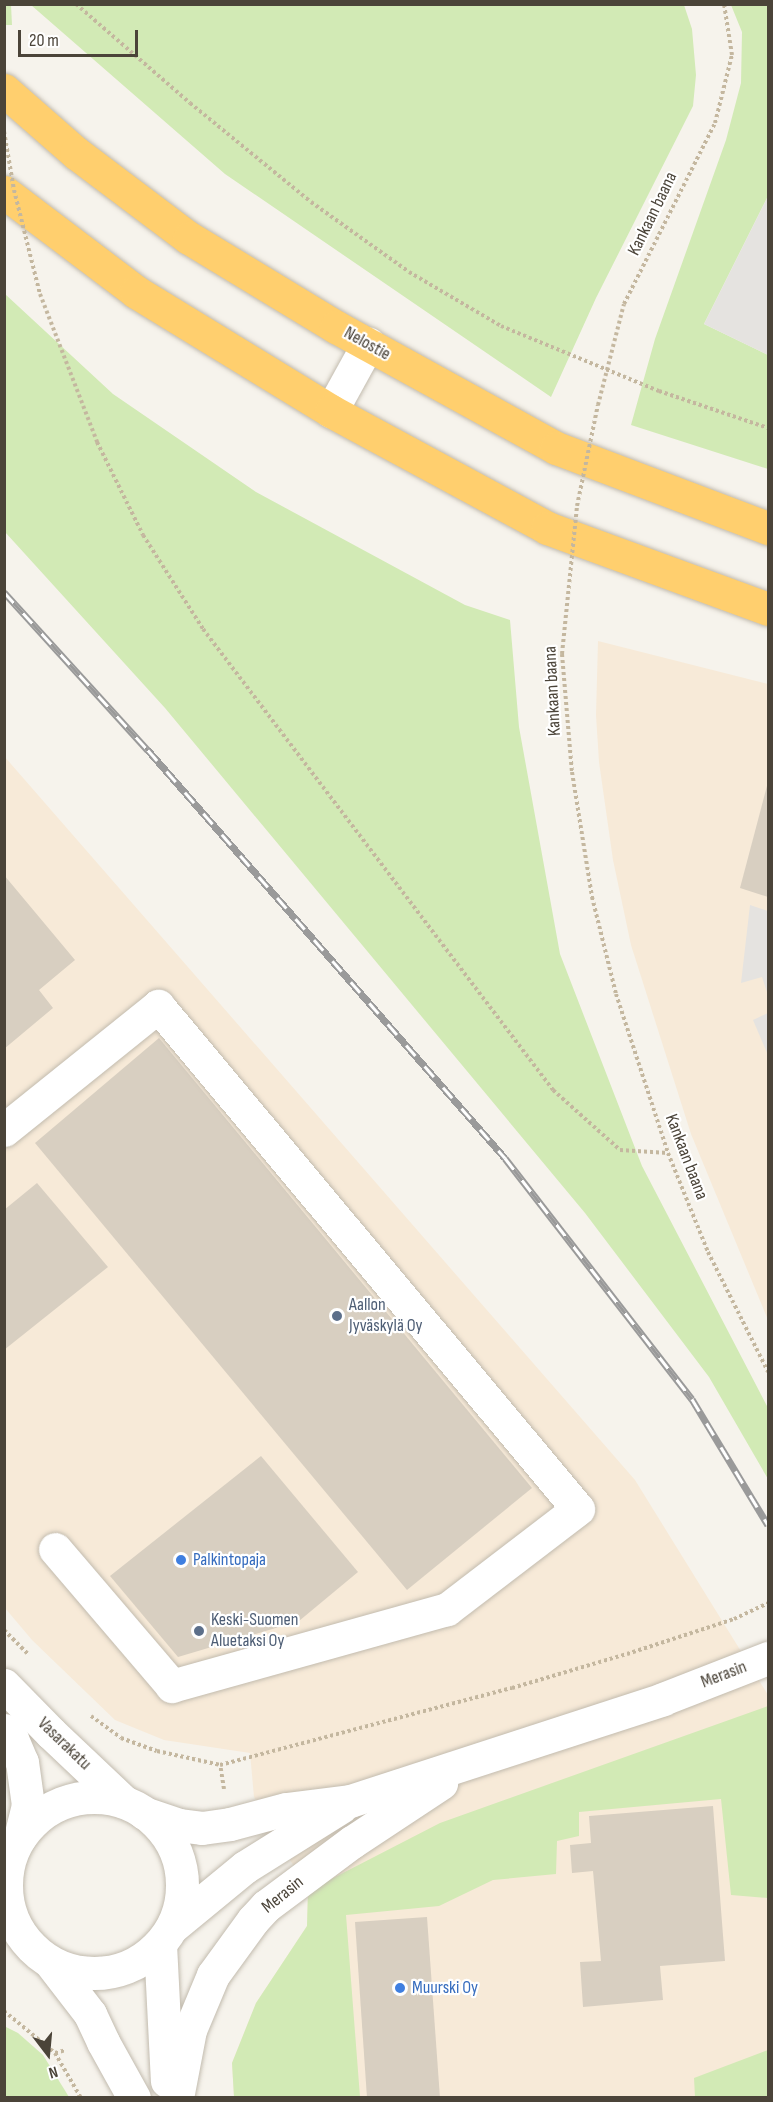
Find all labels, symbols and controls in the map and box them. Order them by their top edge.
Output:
scale bar [21,18,141,56]
text: 20 m [29,30,59,51]
street label: Kankaan baana [624,169,682,259]
street label: Nelostie [340,322,394,366]
street label: Kankaan baana [540,646,566,736]
street label: Kankaan baana [660,1111,712,1203]
place label: Aallon Jyväskylä Oy [349,1295,423,1338]
marker: Aallon Jyväskylä Oy [330,1309,344,1323]
place label: Palkintopaja [193,1549,266,1571]
marker: Palkintopaja [174,1553,188,1567]
place label: Keski-Suomen Aluetaksi Oy [211,1610,298,1652]
marker: Keski-Suomen Aluetaksi Oy [192,1624,206,1638]
street label: Merasin [698,1656,750,1694]
street label: Vasarakatu [33,1713,95,1775]
street label: Merasin [258,1872,308,1918]
place label: Muurski Oy [412,1977,478,1999]
marker: Muurski Oy [393,1981,407,1995]
north arrow [18,2024,78,2084]
text: N [46,2061,60,2082]

